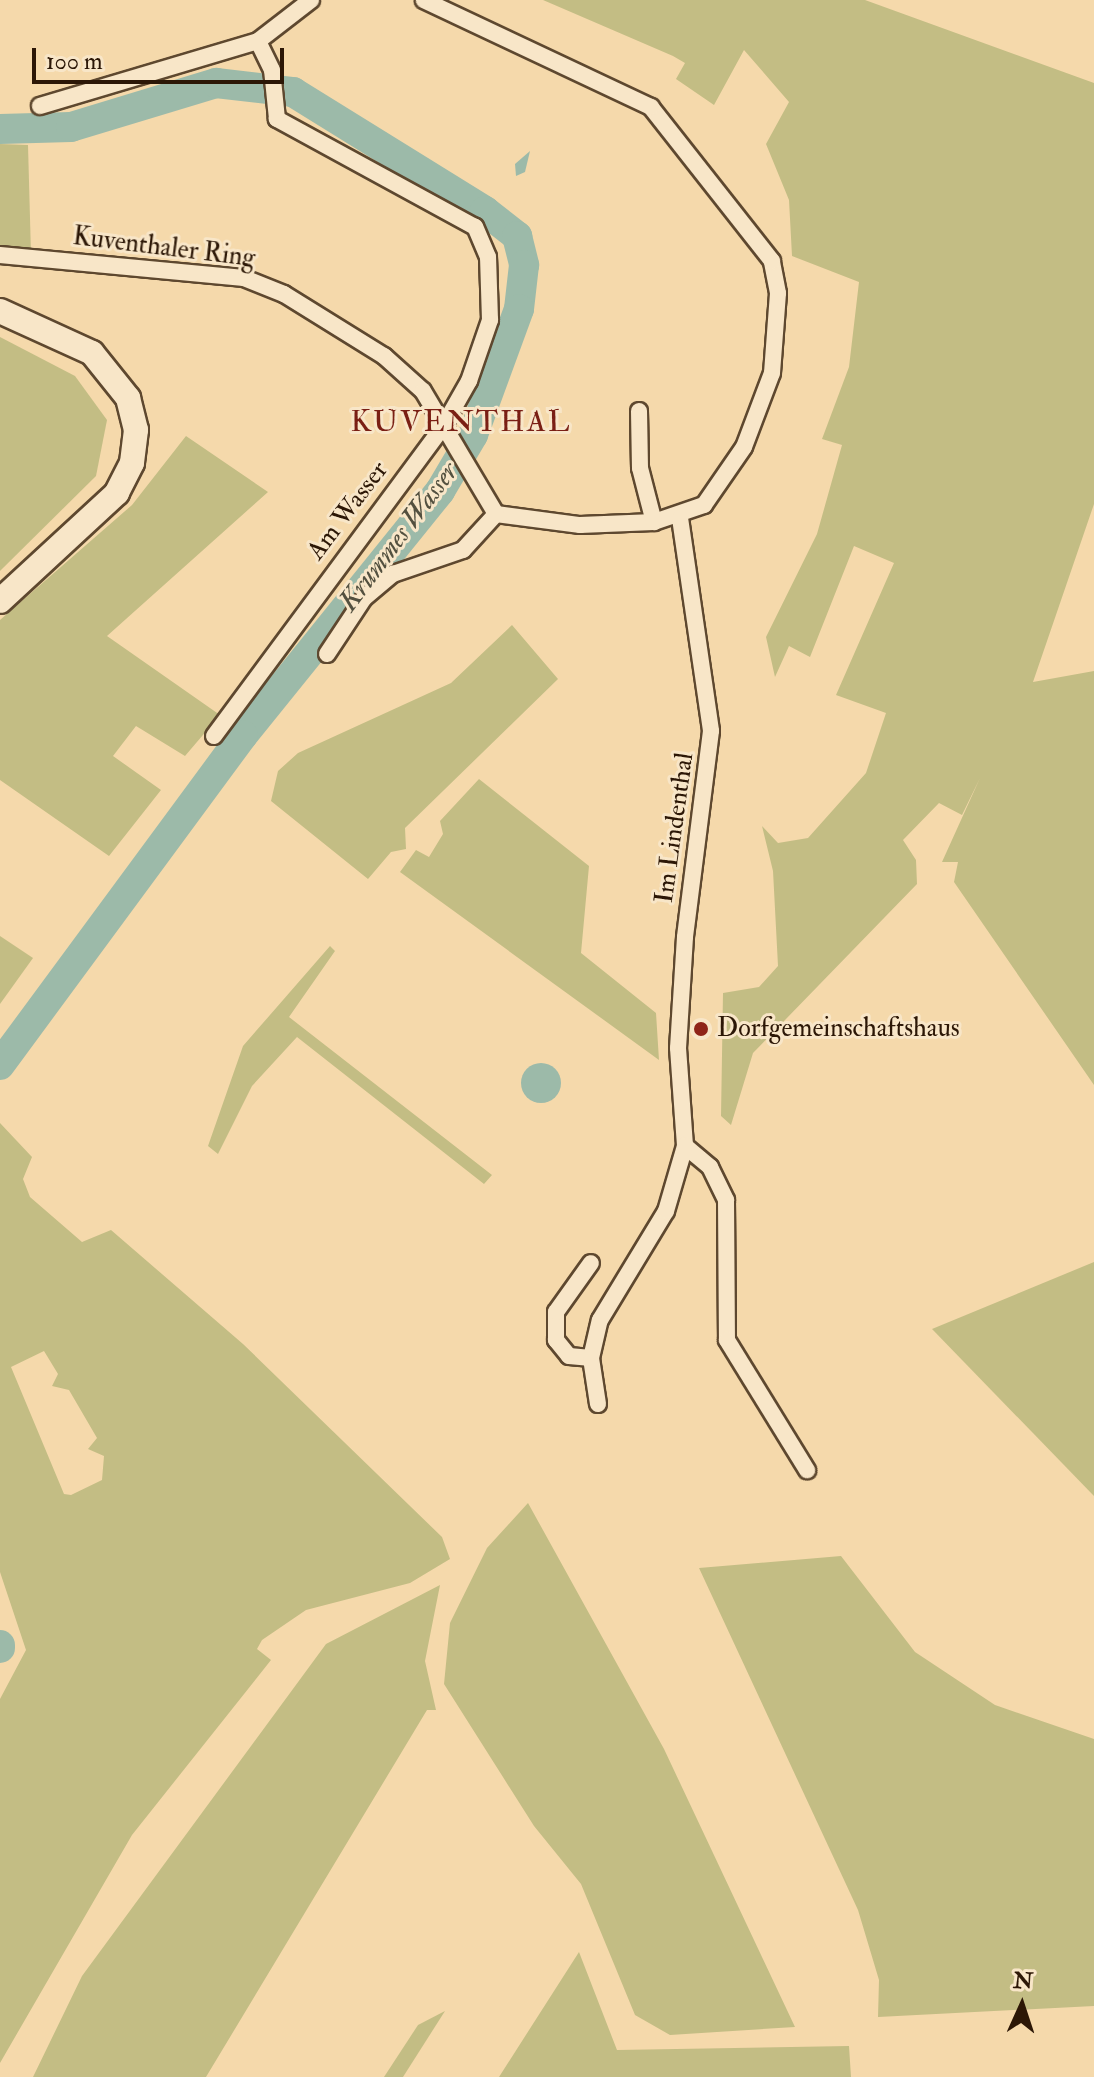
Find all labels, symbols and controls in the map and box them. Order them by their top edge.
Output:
scale bar [36,32,288,82]
text: 100 m [46,46,103,77]
street label: Kuventhaler Ring [71,221,257,275]
district label: KUVENTHAL [351,404,571,440]
street label: Am Wasser [301,456,395,566]
water label: Krummes Wasser [332,456,466,618]
street label: Im Lindenthal [649,751,701,905]
place label: Dorfgemeinschaftshaus [717,1013,960,1045]
marker: Dorfgemeinschaftshaus [692,1020,710,1038]
north arrow [982,1965,1062,2045]
text: N [1013,1967,1034,1996]

